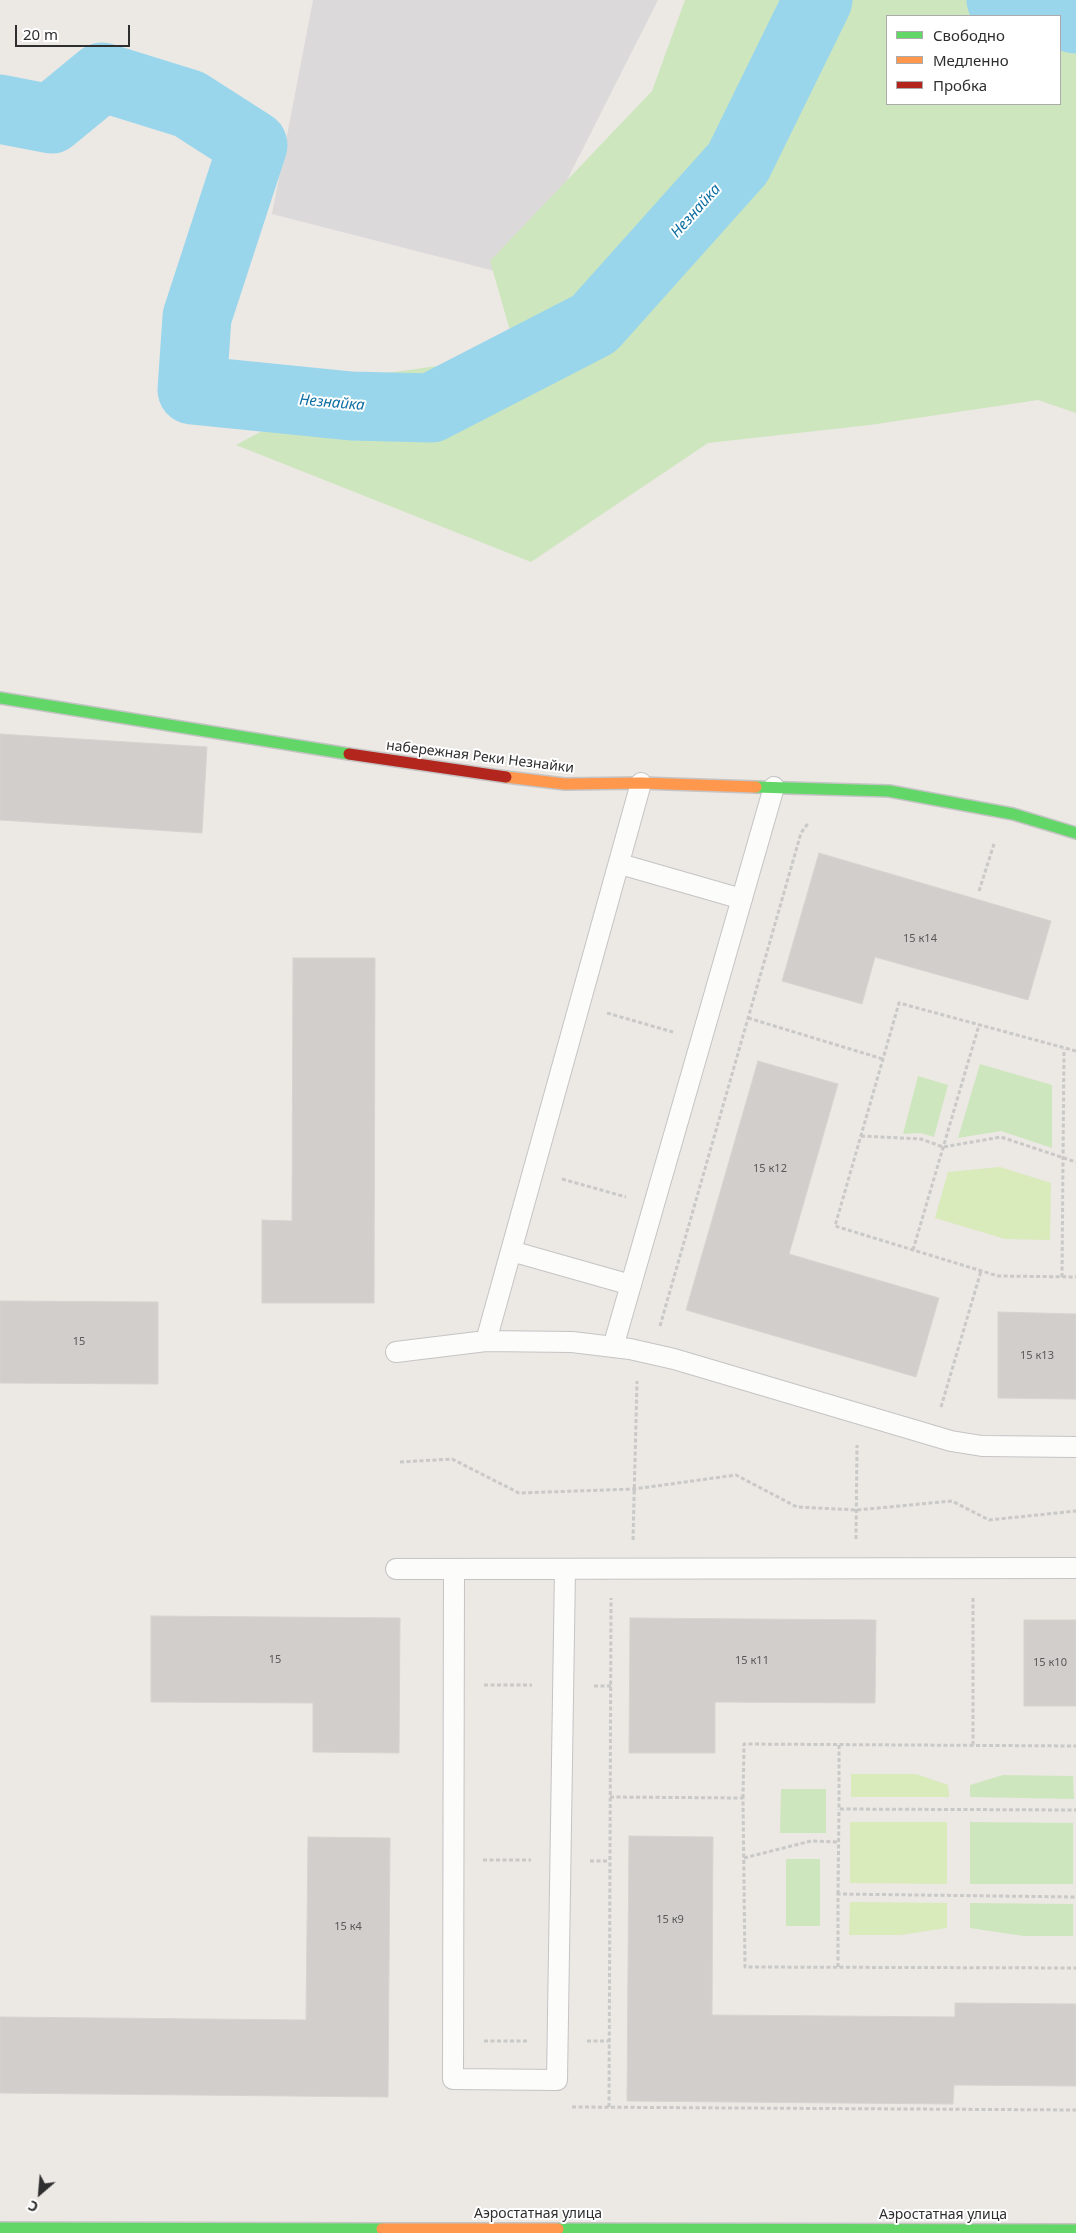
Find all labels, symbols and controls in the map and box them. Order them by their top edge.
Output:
scale bar [18,15,132,47]
legend [886,15,1061,105]
text: 20 m [23,24,58,44]
text: Свободно [933,25,1005,45]
text: Медленно [933,50,1009,70]
text: Пробка [933,75,987,95]
water label: Незнайка [667,181,725,241]
water label: Незнайка [299,391,365,415]
street label: набережная Реки Незнайки [385,737,575,777]
house number: 15 к14 [903,932,937,946]
house number: 15 к12 [753,1162,787,1176]
house number: 15 [73,1335,85,1349]
house number: 15 к13 [1020,1349,1054,1363]
house number: 15 [269,1653,281,1667]
house number: 15 к11 [735,1654,769,1668]
house number: 15 к10 [1033,1656,1067,1670]
house number: 15 к9 [656,1913,684,1927]
house number: 15 к4 [334,1920,362,1934]
north arrow [15,2168,65,2218]
text: С [25,2196,41,2217]
street label: Аэростатная улица [474,2206,602,2222]
street label: Аэростатная улица [879,2207,1007,2223]

